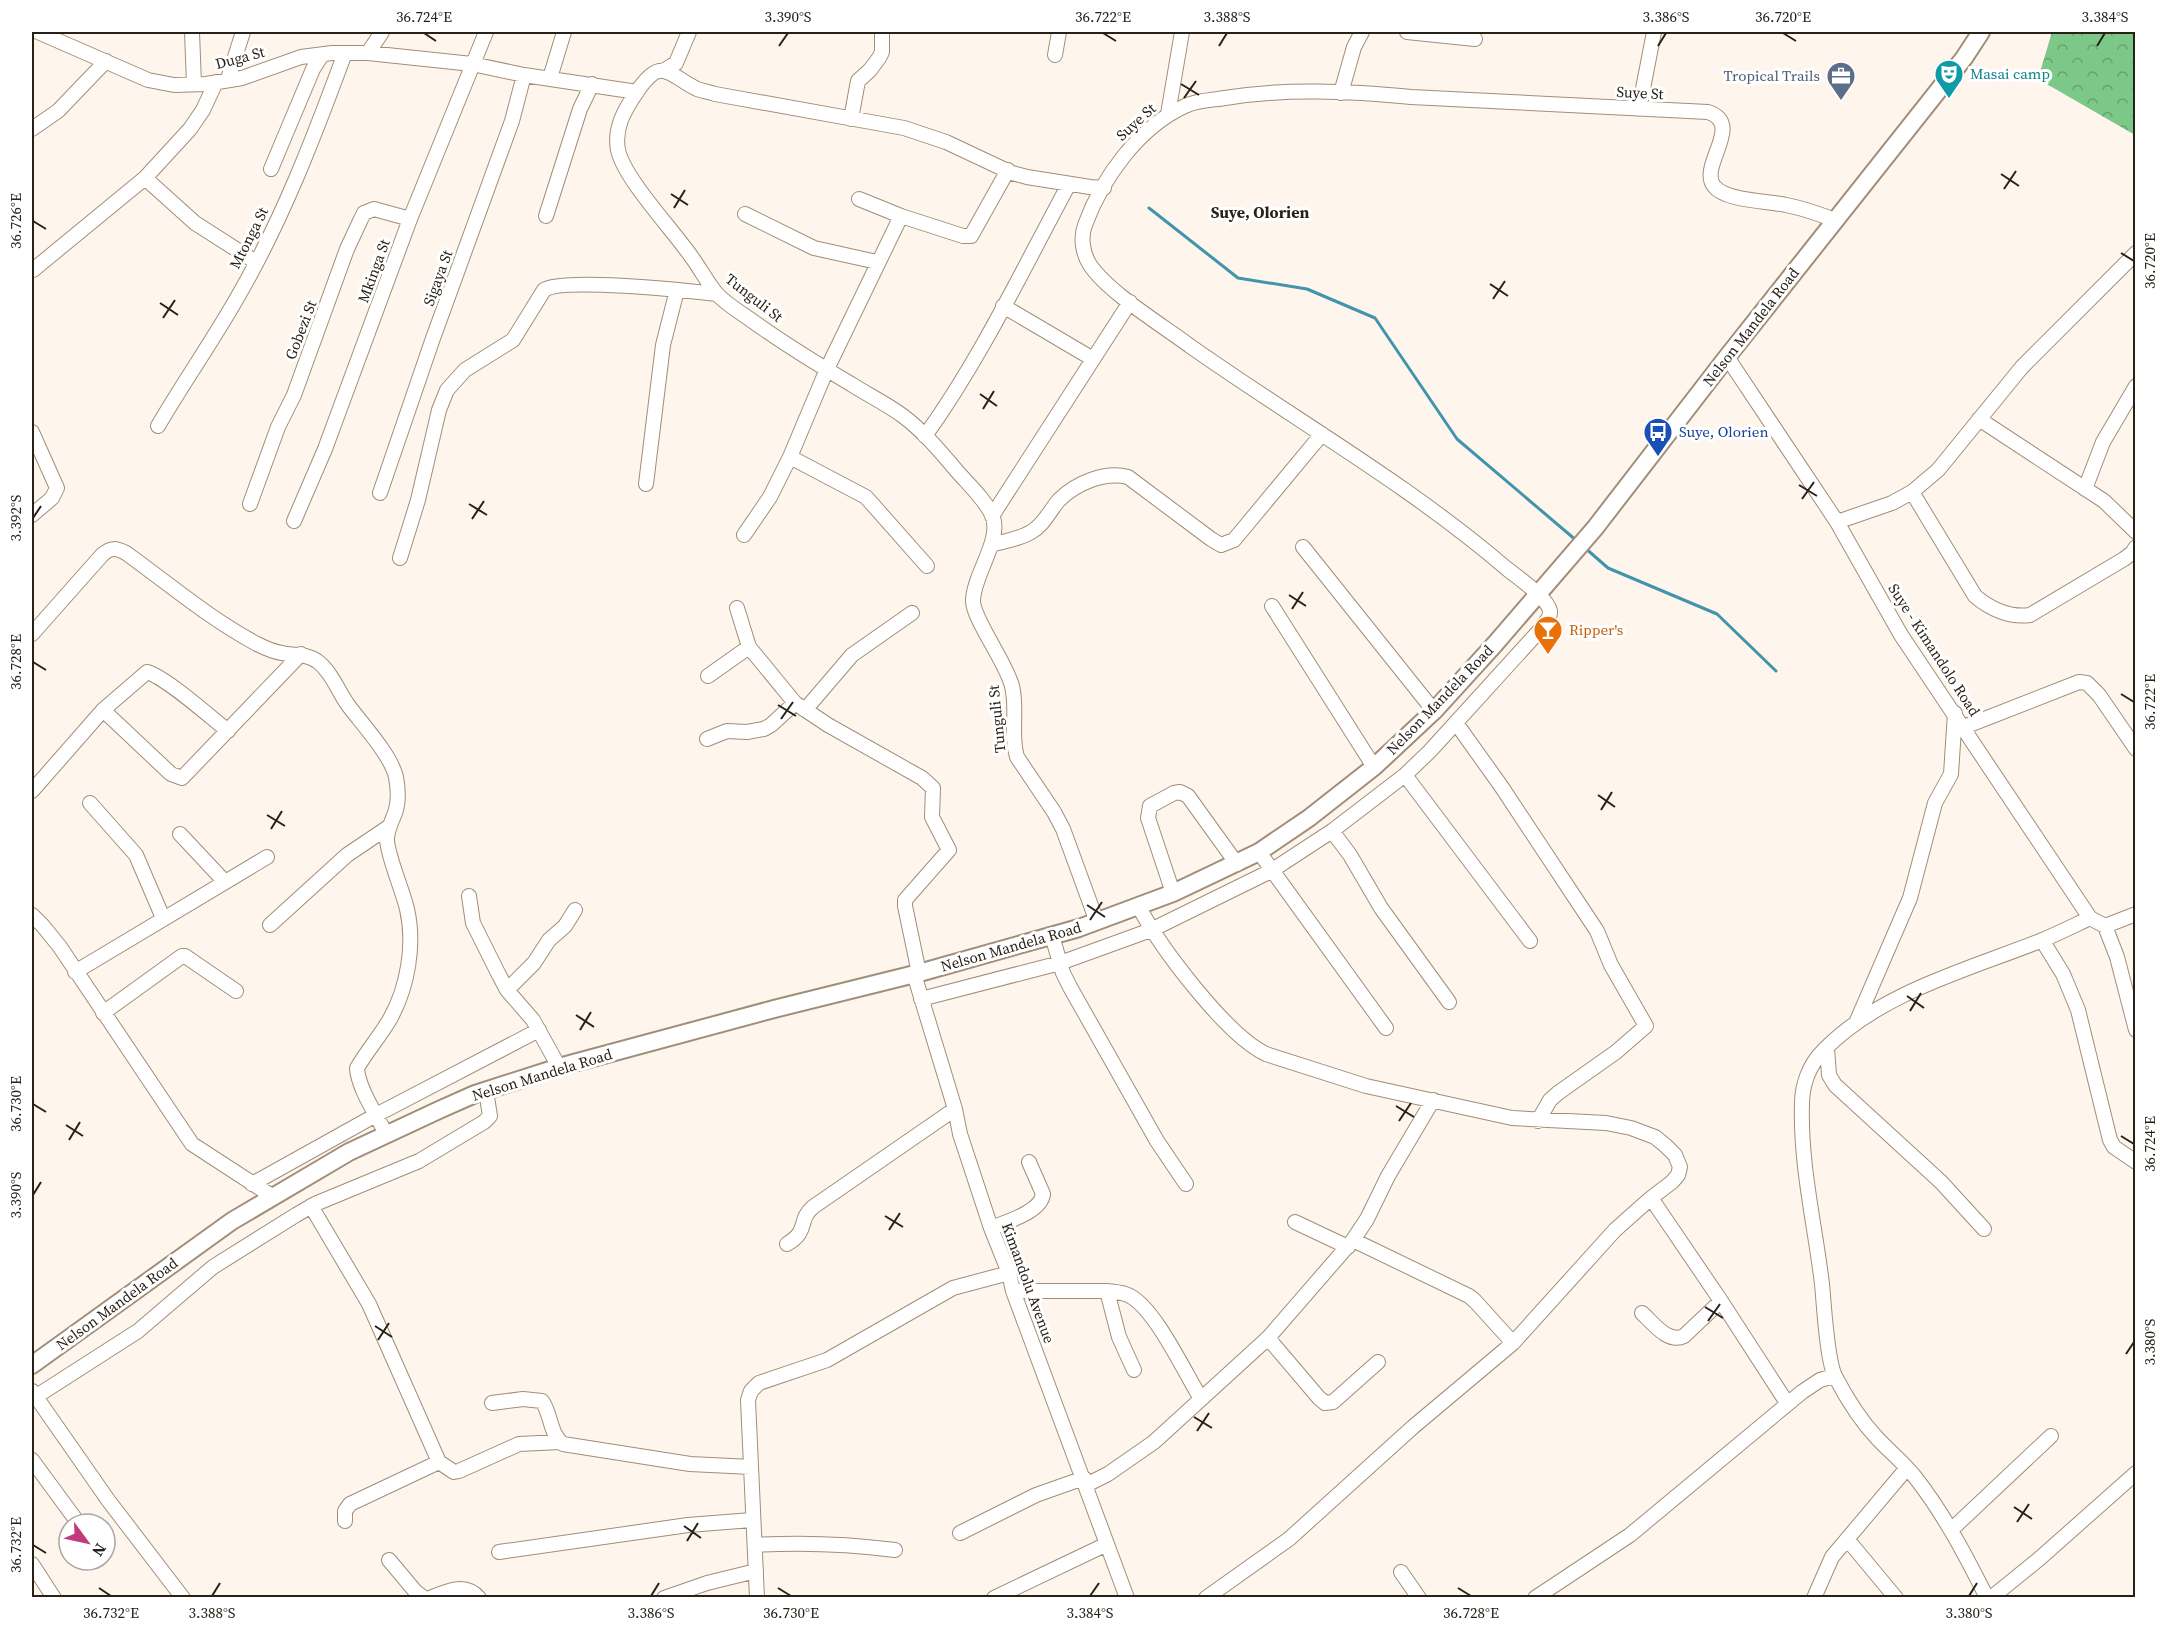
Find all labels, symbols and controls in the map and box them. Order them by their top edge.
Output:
text: 36.724°E [396,6,452,27]
text: 3.390°S [764,6,812,27]
text: 36.722°E [1075,6,1131,27]
text: 3.388°S [1203,6,1251,27]
text: 3.386°S [1642,6,1690,27]
text: 36.720°E [1755,6,1811,27]
text: 3.384°S [2081,6,2129,27]
street label: Duga St [213,41,267,74]
theatre icon: Masai camp [1933,58,1965,100]
office icon: Tropical Trails [1825,60,1857,102]
place label: Masai camp [1970,63,2050,84]
place label: Tropical Trails [1723,65,1820,86]
street label: Suye St [1616,81,1664,104]
street label: Suye St [1111,98,1160,145]
text: 36.726°E [5,193,26,249]
district label: Suye, Olorien [1211,201,1309,223]
street label: Mtonga St [224,203,273,272]
text: 36.720°E [2139,233,2160,289]
street label: Mkinga St [352,236,395,306]
street label: Sigaya St [418,247,457,309]
street label: Nelson Mandela Road [1698,263,1804,390]
street label: Tunguli St [721,268,788,327]
street label: Gobezi St [280,297,321,362]
bus stop icon: Suye, Olorien [1642,416,1674,458]
place label: Suye, Olorien [1679,421,1769,442]
text: 3.392°S [5,494,26,542]
street label: Suye - Kimandolo Road [1884,579,1985,720]
bar icon: Ripper's [1532,614,1564,656]
place label: Ripper's [1569,619,1623,640]
text: 36.728°E [5,634,26,690]
street label: Nelson Mandela Road [1382,640,1498,759]
text: 36.722°E [2139,674,2160,730]
street label: Tunguli St [982,684,1010,754]
street label: Nelson Mandela Road [938,916,1084,977]
street label: Nelson Mandela Road [469,1043,615,1106]
text: 36.730°E [5,1076,26,1132]
text: 36.724°E [2139,1116,2160,1172]
text: 3.390°S [5,1171,26,1219]
street label: Kimandolu Avenue [997,1220,1060,1346]
street label: Nelson Mandela Road [52,1252,182,1355]
text: 3.380°S [2139,1318,2160,1366]
north arrow [57,1512,117,1572]
text: 36.732°E [5,1517,26,1573]
text: N [87,1539,112,1561]
text: 36.732°E [83,1602,139,1623]
text: 3.388°S [188,1602,236,1623]
text: 3.386°S [627,1602,675,1623]
text: 36.730°E [763,1602,819,1623]
text: 3.384°S [1066,1602,1114,1623]
text: 36.728°E [1443,1602,1499,1623]
text: 3.380°S [1945,1602,1993,1623]

